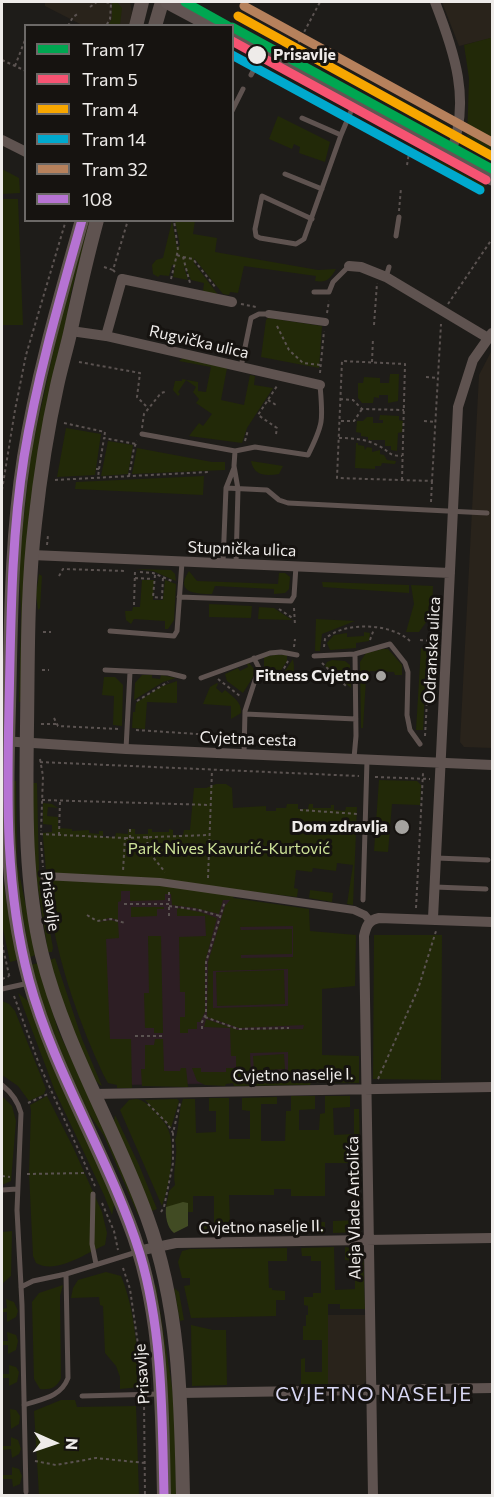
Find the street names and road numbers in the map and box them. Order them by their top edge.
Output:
street label: Rugvička ulica [147,321,251,363]
street label: Stupnička ulica [187,538,297,560]
street label: Odranska ulica [420,596,444,704]
street label: Cvjetna cesta [199,728,297,750]
street label: Prisavlje [36,870,64,932]
street label: Cvjetno naselje I. [232,1064,354,1086]
street label: Aleja Vlade Antolića [343,1136,365,1280]
street label: Cvjetno naselje II. [198,1216,324,1238]
street label: Prisavlje [130,1343,154,1405]

